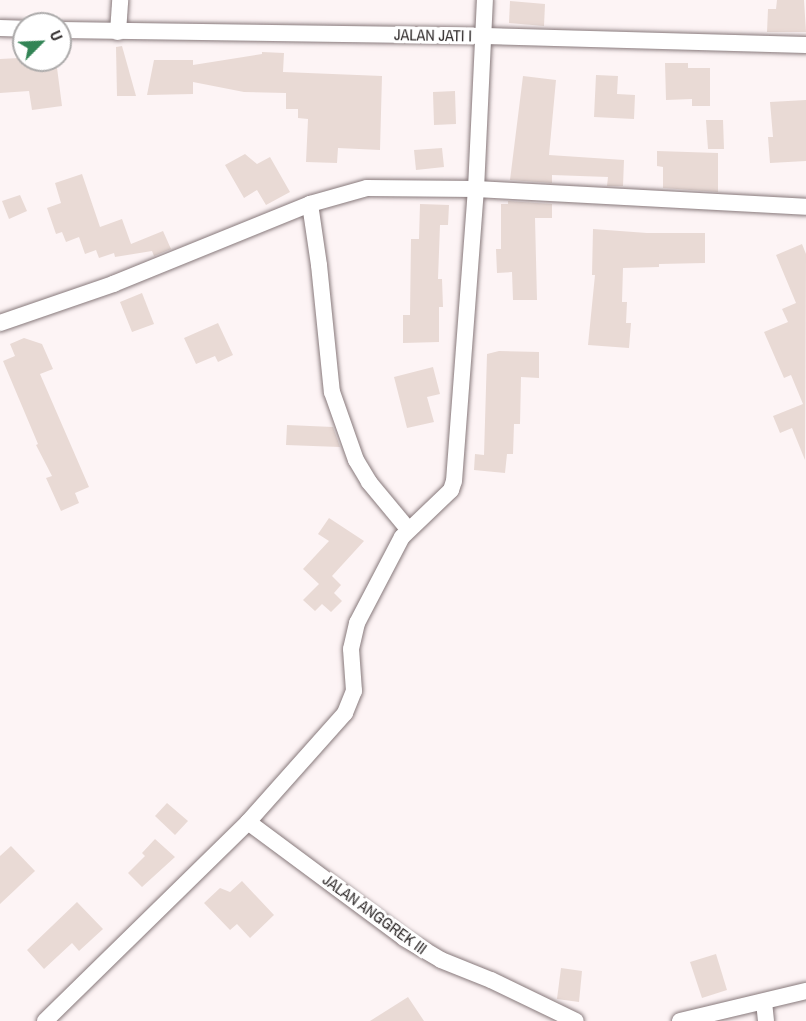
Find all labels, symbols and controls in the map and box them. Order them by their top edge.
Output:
north arrow [12,12,72,72]
street label: JALAN JATI I [394,25,472,45]
text: U [45,27,69,44]
street label: JALAN ANGGREK III [319,870,431,958]

